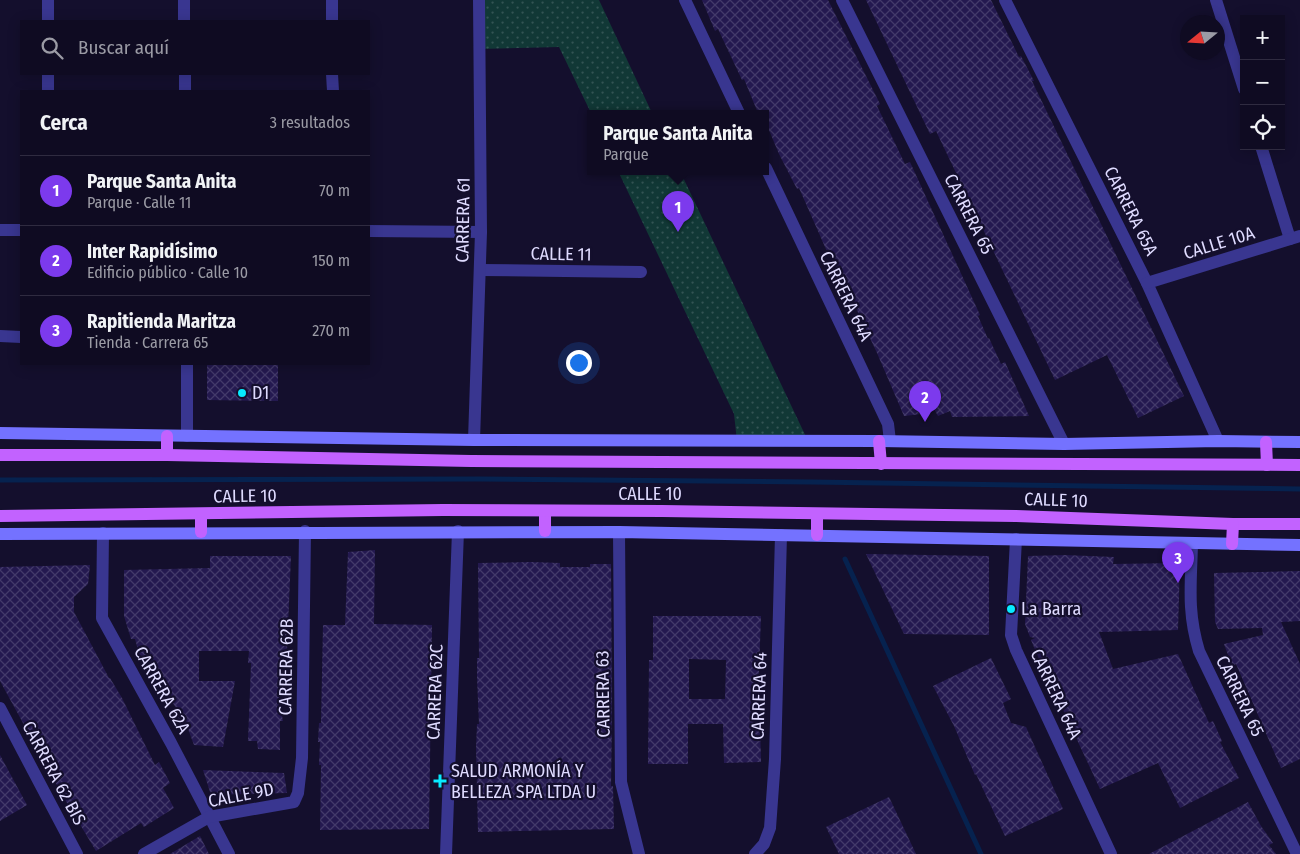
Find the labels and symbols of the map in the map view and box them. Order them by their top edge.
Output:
north arrow [1180,15,1225,60]
street label: CARRERA 65A [1099,163,1163,260]
street label: CARRERA 65 [939,170,999,258]
street label: CARRERA 61 [451,177,475,263]
pin: 1 [662,191,694,232]
street label: CALLE 10A [1181,222,1258,264]
street label: CALLE 11 [530,242,592,266]
street label: CARRERA 64A [815,247,877,345]
your location [566,350,592,376]
pin: 2 [909,381,941,422]
place label: D1 [252,382,269,404]
marker: D1 [236,387,248,399]
street label: CALLE 10 [618,483,682,505]
street label: CALLE 10 [213,484,277,508]
street label: CALLE 10 [1024,488,1088,512]
pin: 3 [1162,542,1194,583]
place label: La Barra [1021,598,1082,620]
marker: La Barra [1005,603,1017,615]
street label: CARRERA 62B [274,618,298,716]
street label: CARRERA 62A [129,643,195,738]
street label: CARRERA 62C [422,644,448,740]
street label: CARRERA 64A [1025,645,1087,743]
street label: CARRERA 63 [591,650,615,738]
street label: CARRERA 64 [746,651,772,740]
street label: CARRERA 65 [1211,652,1269,740]
street label: CARRERA 62 BIS [17,717,91,829]
place label: SALUD ARMONÍA Y BELLEZA SPA LTDA U [451,759,596,803]
marker: SALUD ARMONÍA Y BELLEZA SPA LTDA U [433,774,447,788]
street label: CALLE 9D [206,778,276,812]

